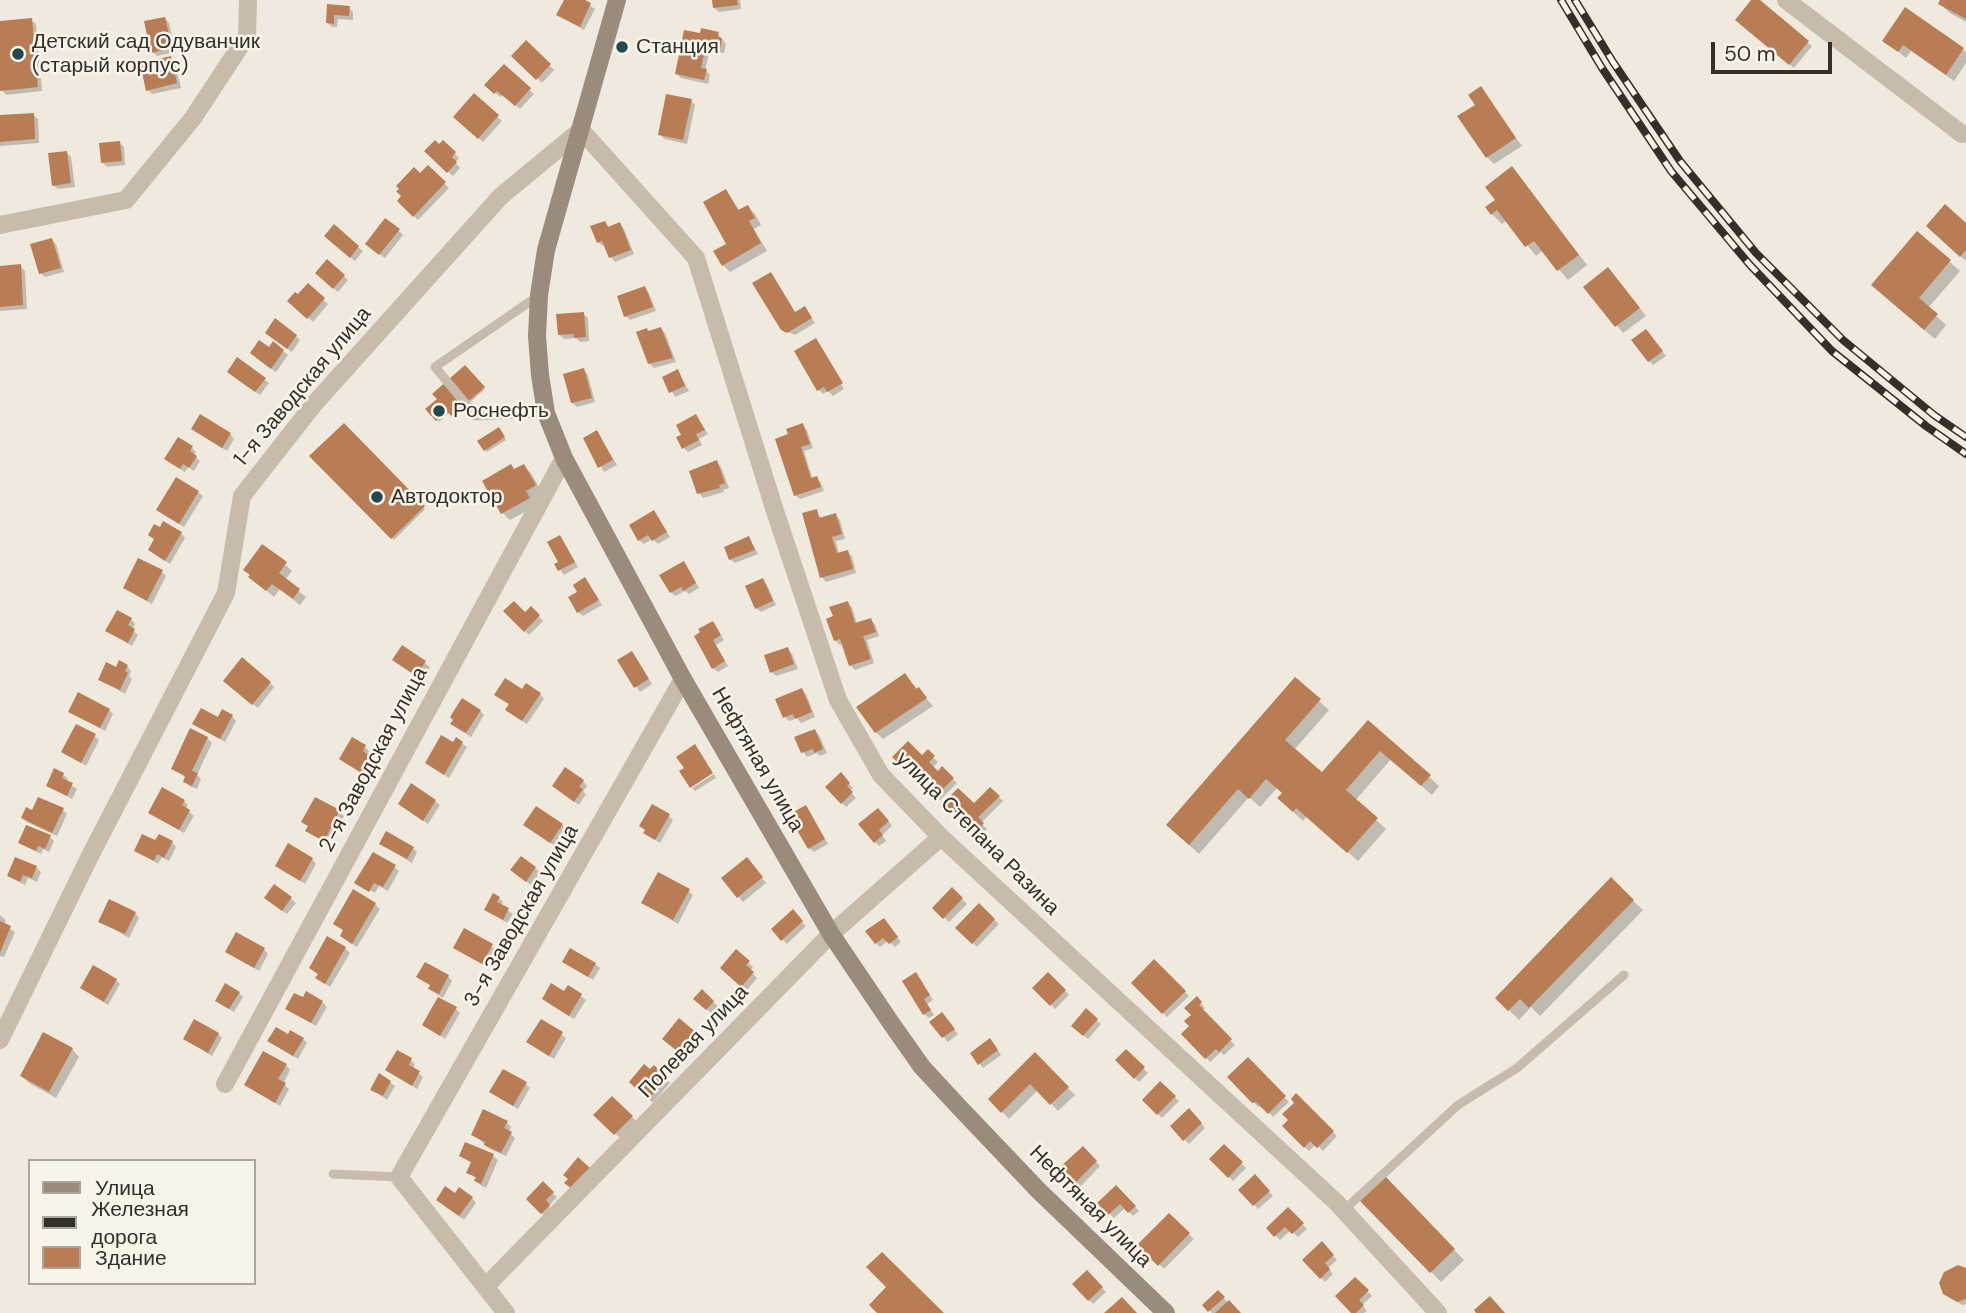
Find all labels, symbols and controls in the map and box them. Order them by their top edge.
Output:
scale bar [1714,28,1835,72]
place label: Детский сад Одуванчик (старый корпус) [32,29,260,79]
place label: Станция [636,34,719,60]
marker: Станция [614,39,630,55]
text: 50 m [1724,40,1775,68]
marker: Детский сад Одуванчик (старый корпус) [10,46,26,62]
street label: 1-я Заводская улица [229,302,377,472]
place label: Роснефть [453,398,549,424]
marker: Роснефть [431,403,447,419]
place label: Автодоктор [391,484,502,510]
marker: Автодоктор [369,489,385,505]
street label: 2-я Заводская улица [315,663,433,857]
street label: Нефтяная улица [705,683,809,837]
street label: улица Степана Разина [890,747,1064,921]
street label: 3-я Заводская улица [460,820,584,1012]
street label: Полевая улица [634,980,754,1104]
street label: Нефтяная улица [1024,1141,1156,1273]
legend [28,1159,256,1285]
text: Улица [95,1174,155,1202]
text: Железная дорога [91,1195,189,1251]
text: Здание [95,1244,167,1272]

